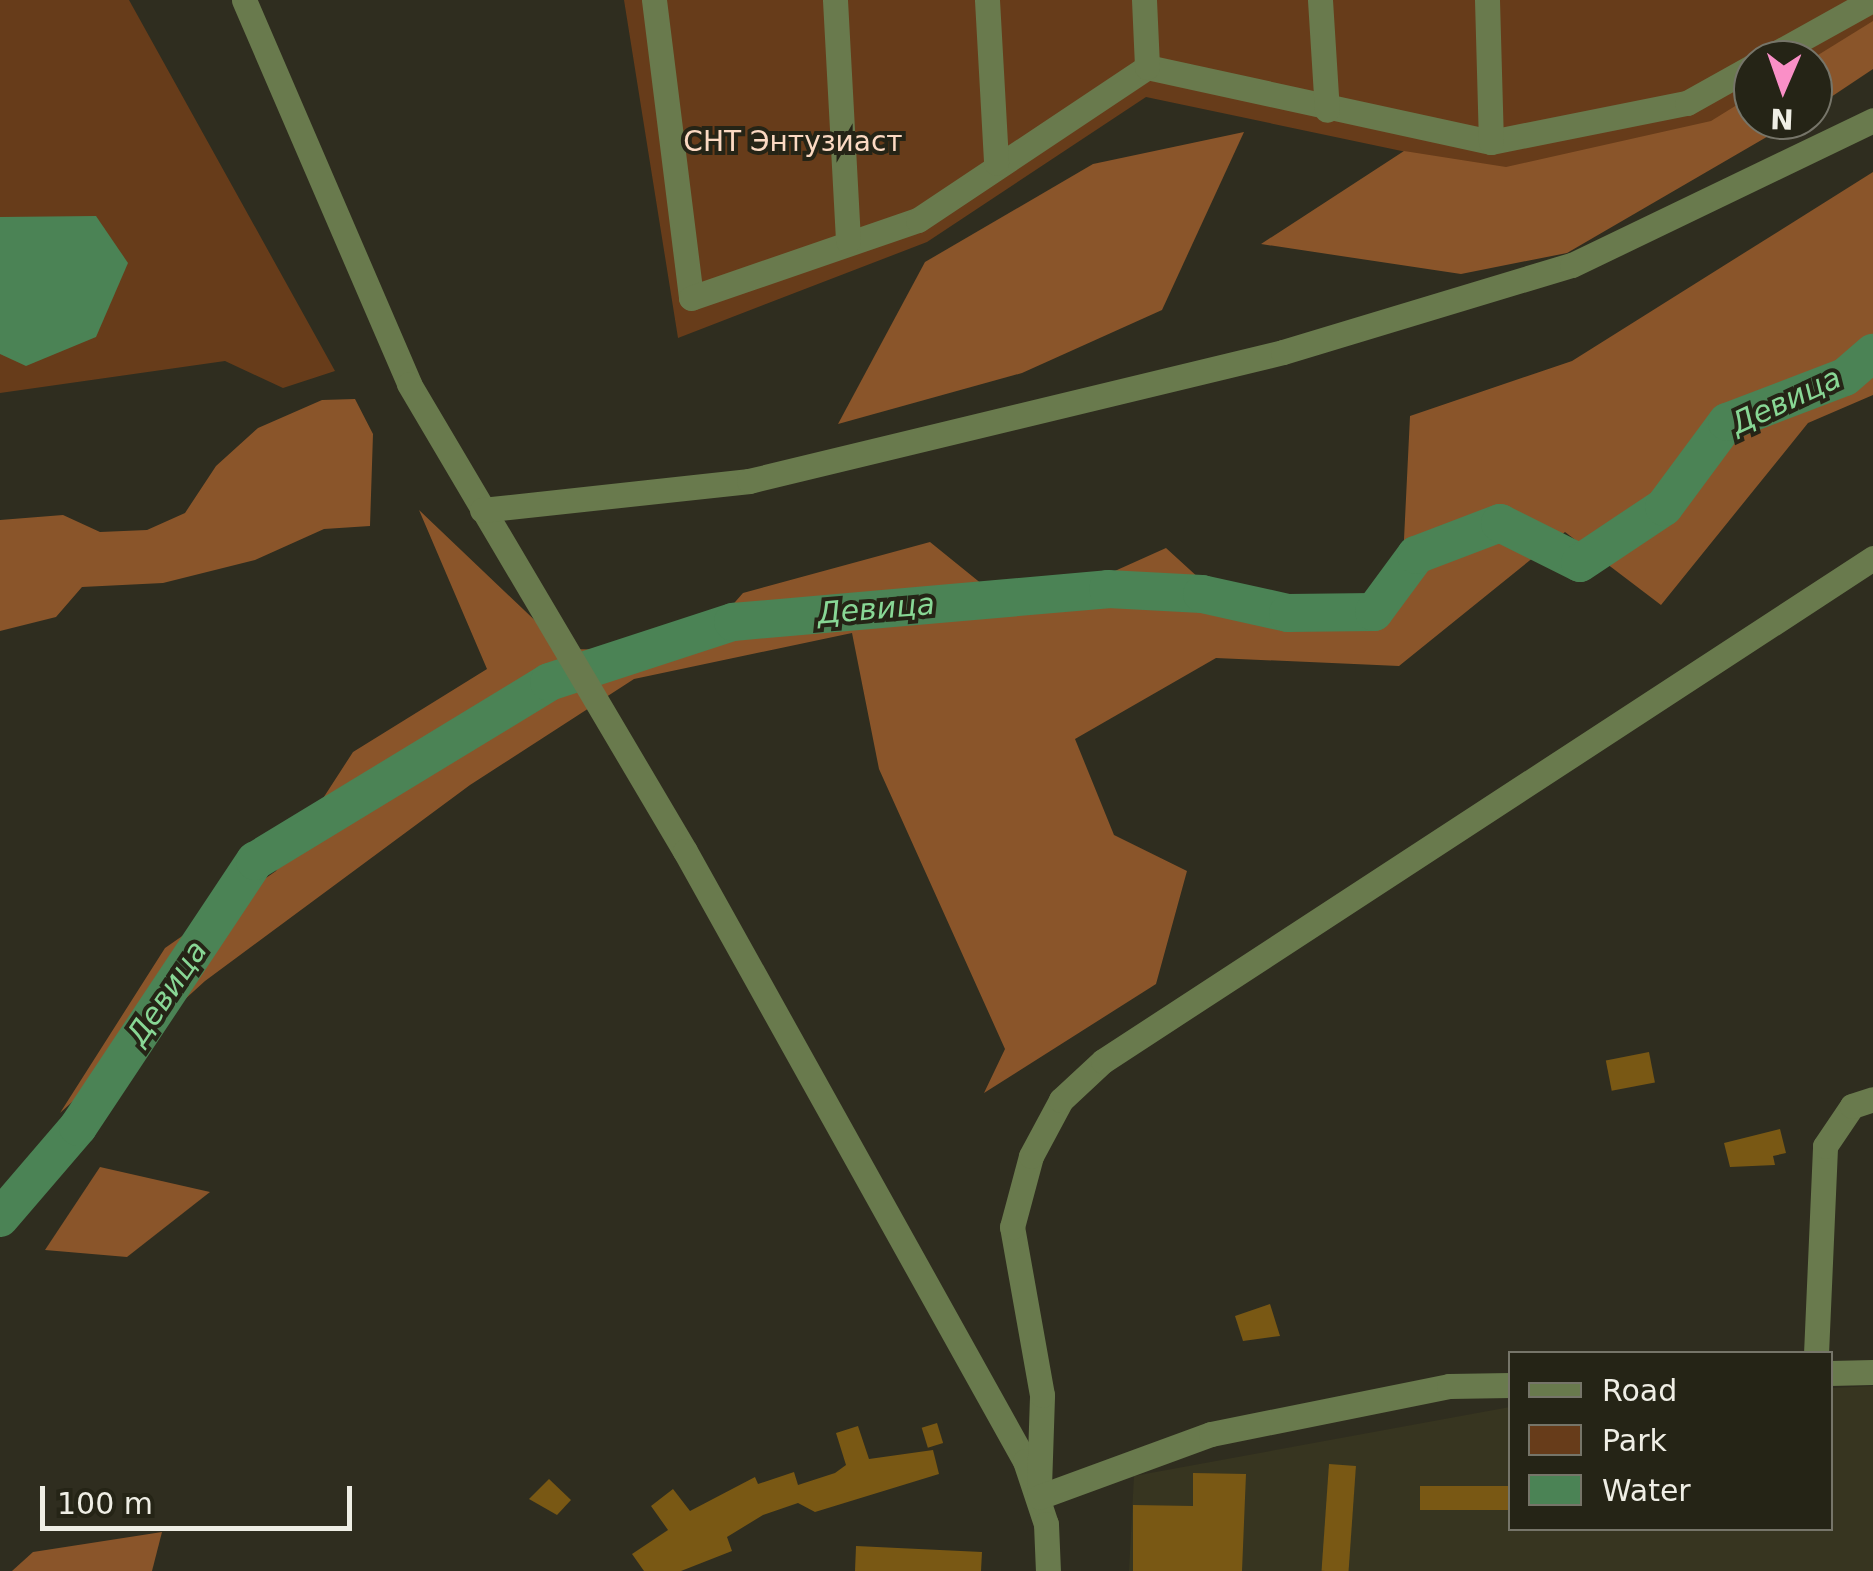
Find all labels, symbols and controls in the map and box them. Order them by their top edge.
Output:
north arrow [1733,40,1833,140]
text: N [1770,102,1794,135]
park label: СНТ Энтузиаст [683,125,903,159]
water label: Девица [1725,360,1847,442]
water label: Девица [816,586,936,632]
water label: Девица [119,934,215,1052]
legend [1508,1351,1833,1531]
text: Road [1602,1373,1677,1408]
text: Park [1602,1423,1667,1458]
scale bar [45,1466,358,1528]
text: Water [1602,1473,1691,1508]
text: 100 m [57,1486,153,1521]

